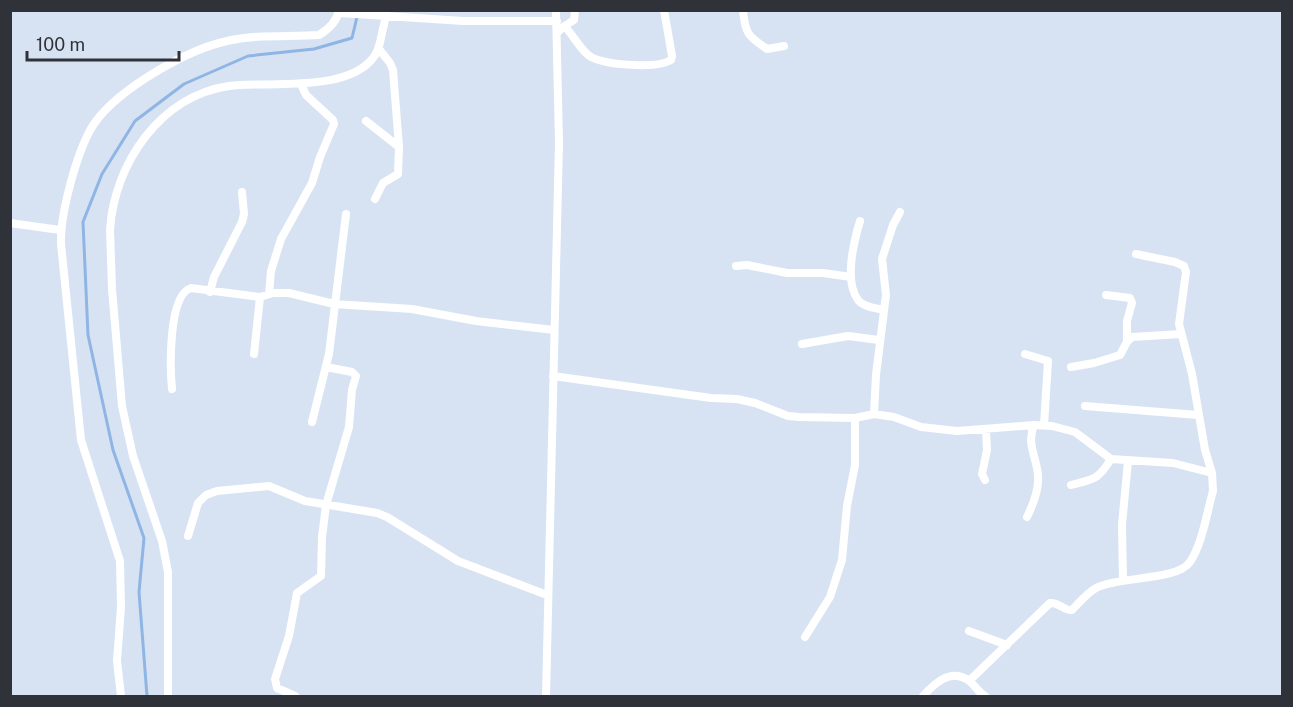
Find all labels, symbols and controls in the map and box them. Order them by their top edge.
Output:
scale bar [27,24,178,62]
text: 100 m [36,34,85,55]

